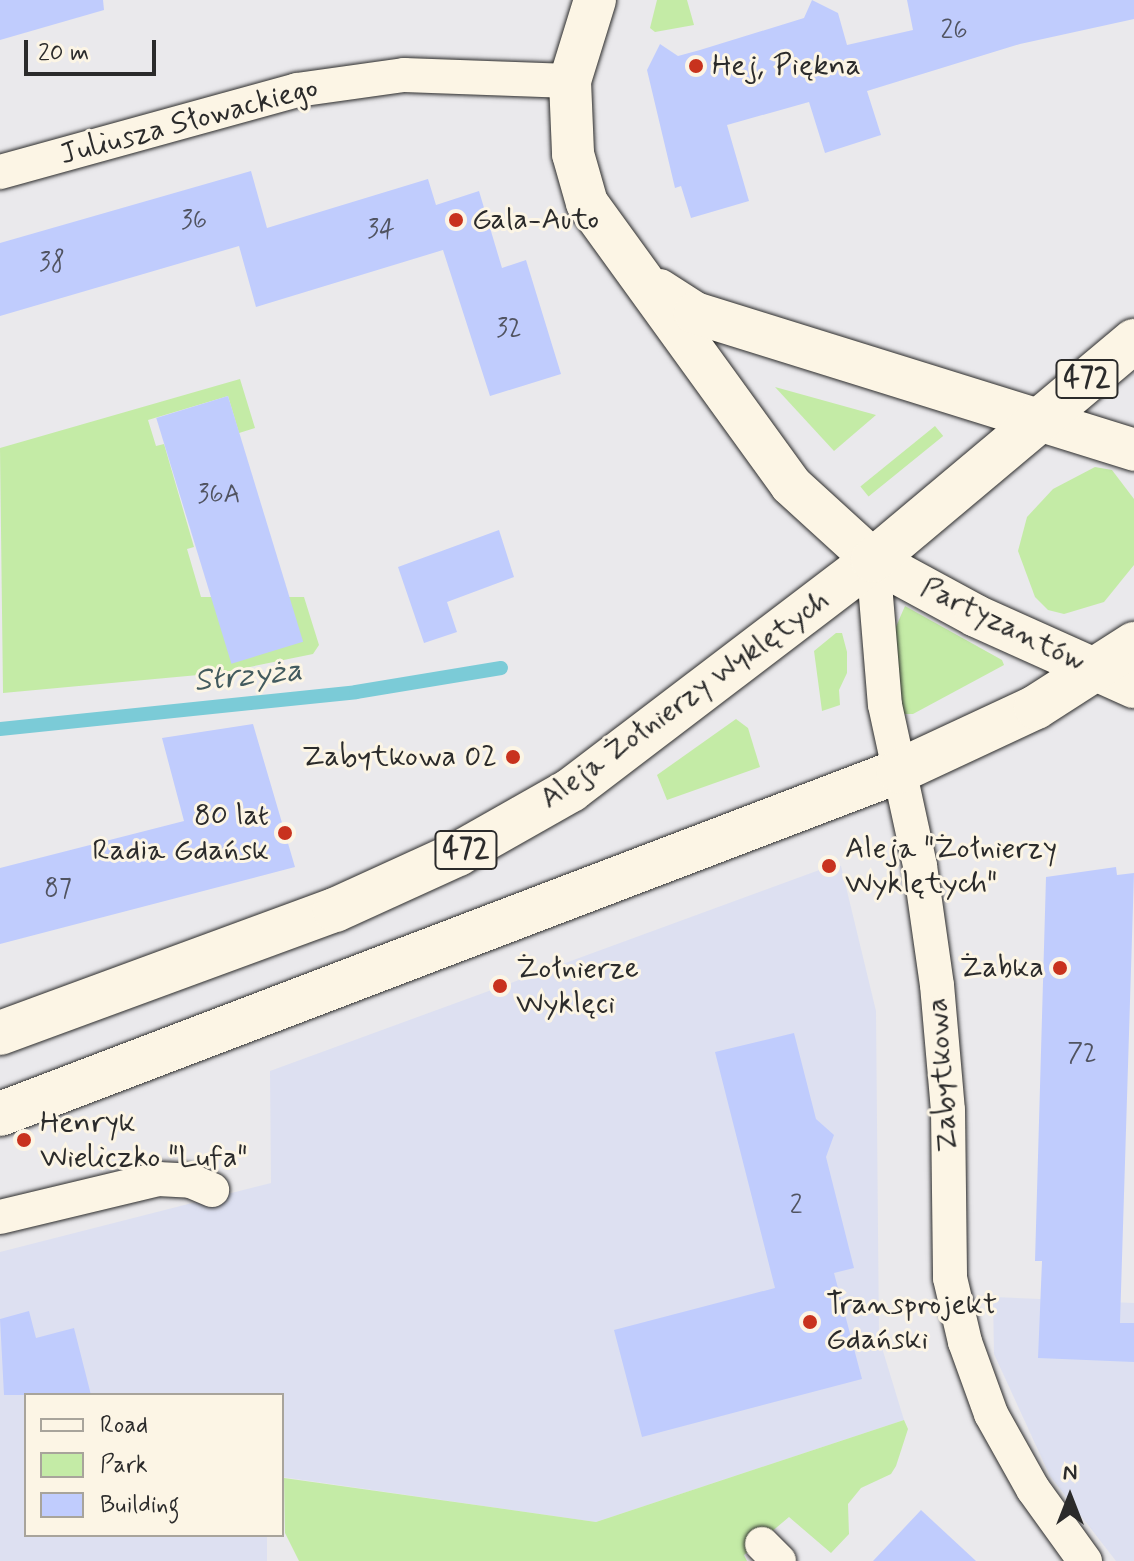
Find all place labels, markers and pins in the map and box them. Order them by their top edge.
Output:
place label: Hej, Piękna [712,48,858,84]
marker: Hej, Piękna [687,57,705,75]
place label: Gala-Auto [472,202,599,238]
marker: Gala-Auto [447,211,465,229]
place label: Zabytkowa 02 [302,739,497,775]
marker: Zabytkowa 02 [504,748,522,766]
place label: 80 lat Radia Gdańsk [92,798,269,868]
marker: 80 lat Radia Gdańsk [276,824,294,842]
place label: Aleja "Żołnierzy Wyklętych" [845,831,1057,902]
marker: Aleja "Żołnierzy Wyklętych" [820,857,838,875]
place label: Żabka [960,950,1044,986]
place label: Żołnierze Wyklęci [516,951,639,1022]
marker: Żabka [1051,959,1069,977]
marker: Żołnierze Wyklęci [491,977,509,995]
place label: Henryk Wieliczko "Lufa" [40,1105,247,1176]
marker: Henryk Wieliczko "Lufa" [15,1131,33,1149]
place label: Transprojekt Gdański [826,1287,997,1358]
marker: Transprojekt Gdański [801,1313,819,1331]

